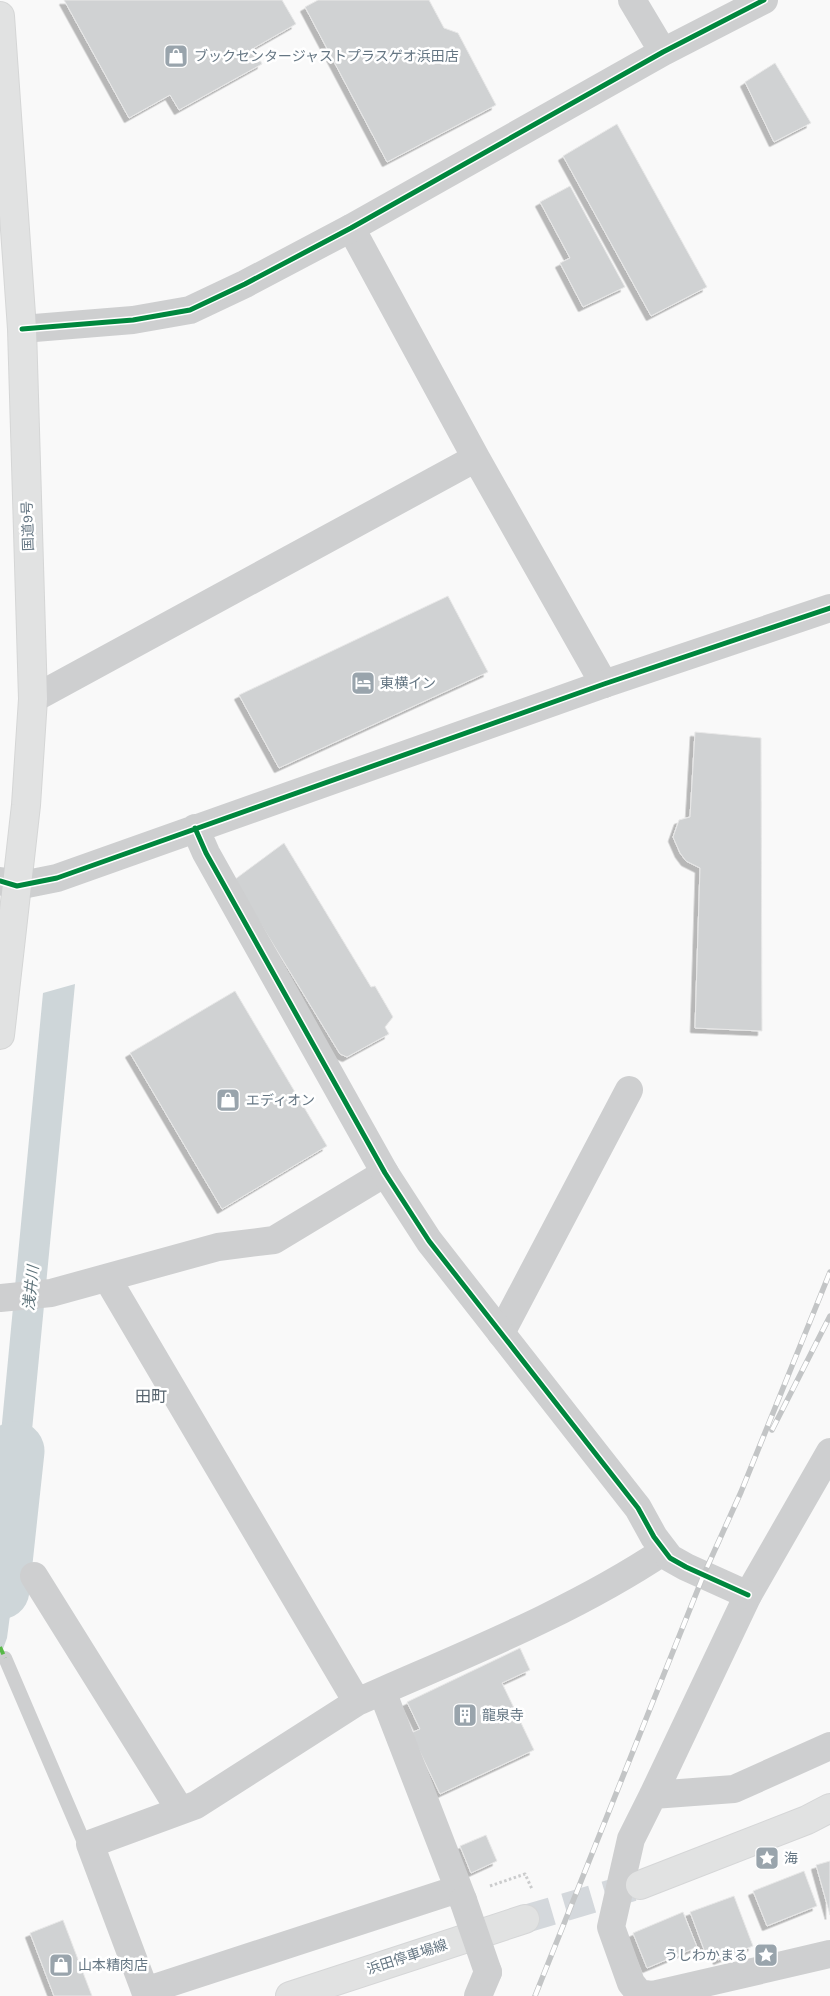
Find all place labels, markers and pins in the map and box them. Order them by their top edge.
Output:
shop icon: ブックセンタージャストプラスゲオ浜田店 [163,43,189,69]
place label: ブックセンタージャストプラスゲオ浜田店 [194,48,459,65]
hotel icon: 東横イン [350,670,376,696]
place label: 東横イン [380,675,436,692]
shop icon: エディオン [215,1087,241,1113]
place label: エディオン [246,1092,315,1109]
building icon: 龍泉寺 [452,1702,478,1728]
place label: 龍泉寺 [482,1707,524,1724]
place icon: 海 [754,1845,780,1871]
place label: 海 [784,1850,798,1867]
place icon: うしわかまる [753,1942,779,1968]
place label: うしわかまる [664,1947,748,1964]
shop icon: 山本精肉店 [48,1952,74,1978]
place label: 山本精肉店 [78,1957,148,1974]

